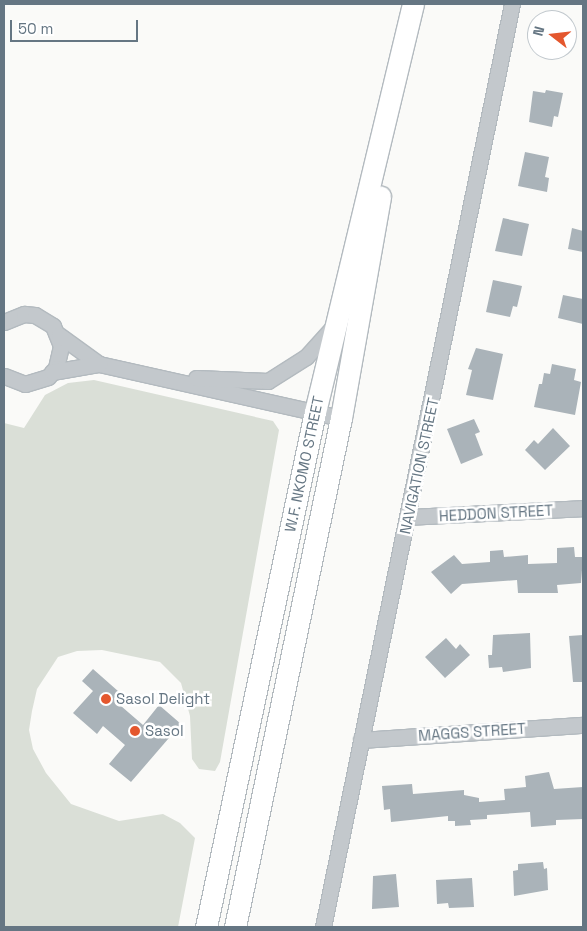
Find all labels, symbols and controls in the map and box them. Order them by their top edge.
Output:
scale bar [12,10,140,42]
north arrow [527,10,577,60]
text: 50 m [18,19,53,38]
text: N [529,24,548,38]
street label: W.F. NKOMO STREET [281,394,327,534]
street label: NAVIGATION STREET [396,396,442,536]
street label: HEDDON STREET [438,501,554,525]
place label: Sasol Delight [116,690,210,708]
marker: Sasol Delight [100,693,112,705]
street label: MAGGS STREET [418,719,526,745]
place label: Sasol [145,722,184,740]
marker: Sasol [129,725,141,737]

